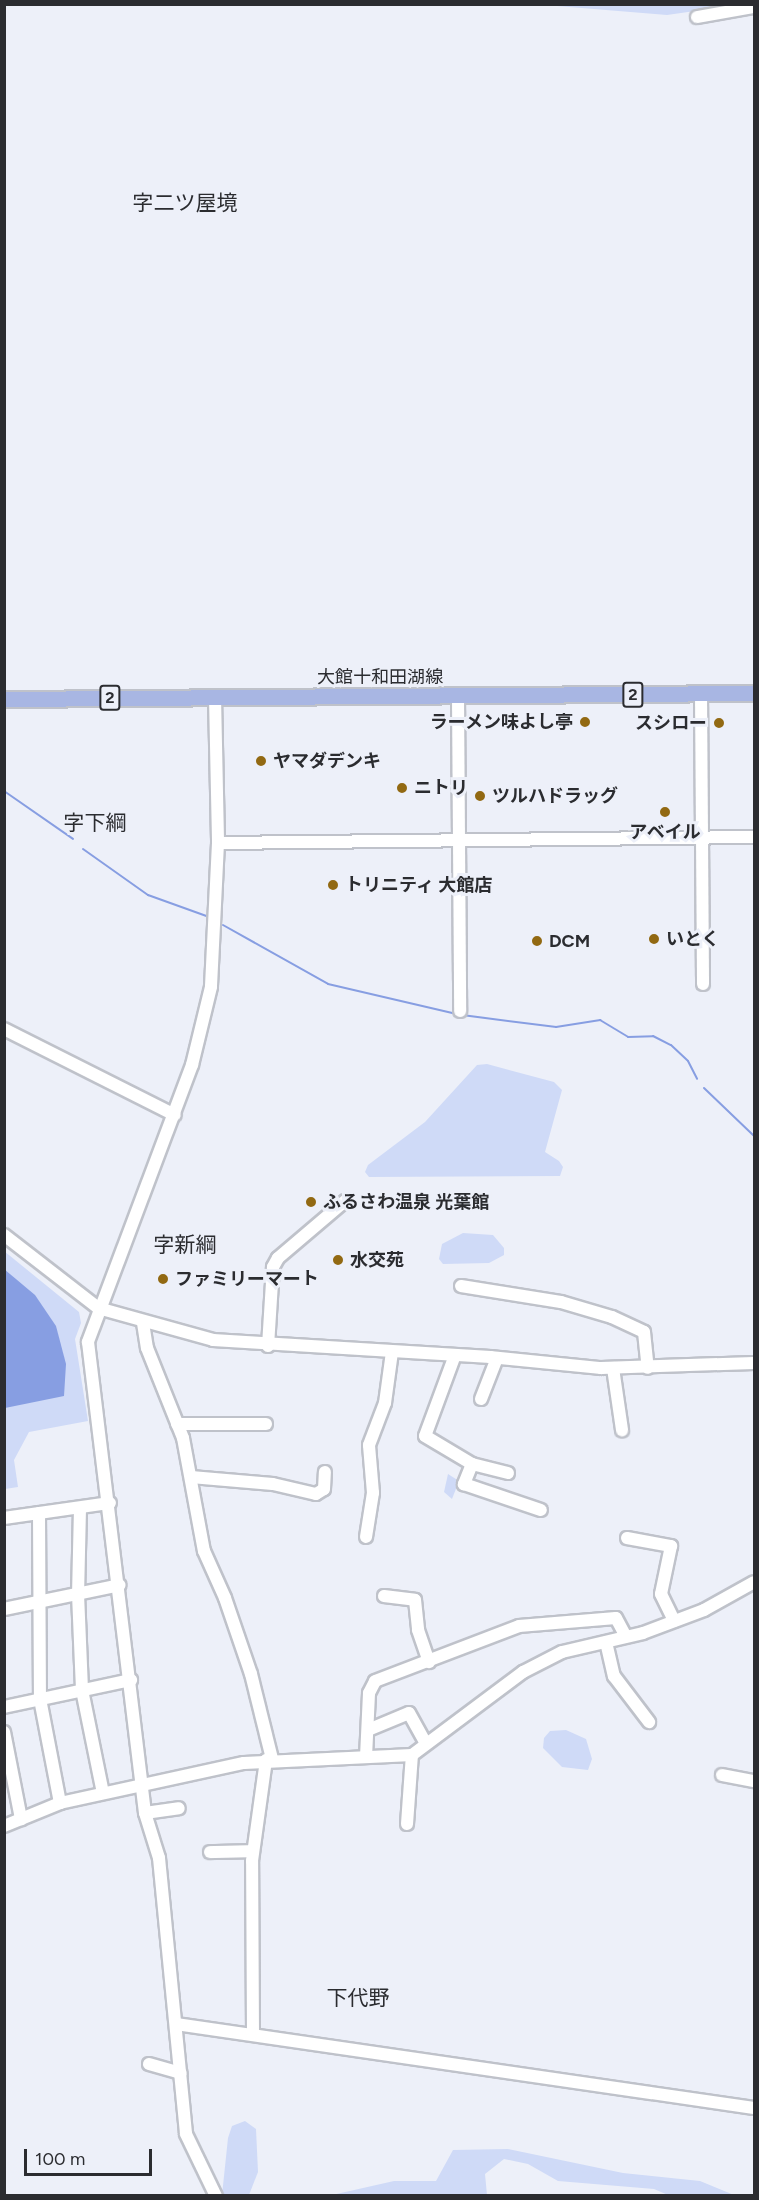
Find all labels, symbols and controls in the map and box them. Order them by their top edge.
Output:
district label: 字二ツ屋境 [133,190,237,216]
street label: 大館十和田湖線 [317,666,443,688]
road number: 2 [621,682,645,708]
road number: 2 [98,685,122,711]
place label: ラーメン味よし亭 [429,711,573,733]
place label: スシロー [635,712,707,734]
marker: ラーメン味よし亭 [578,715,592,729]
marker: スシロー [712,716,726,730]
place label: ヤマダデンキ [273,750,381,772]
marker: ヤマダデンキ [254,754,268,768]
place label: ニトリ [414,777,468,799]
marker: ニトリ [395,781,409,795]
place label: ツルハドラッグ [492,785,618,807]
marker: ツルハドラッグ [473,789,487,803]
marker: アベイル [658,805,672,819]
district label: 字下綱 [64,810,126,836]
place label: アベイル [629,821,701,843]
place label: トリニティ 大館店 [345,874,493,896]
marker: トリニティ 大館店 [326,878,340,892]
place label: いとく [666,928,720,950]
place label: DCM [549,930,590,952]
marker: いとく [647,932,661,946]
marker: DCM [530,934,544,948]
place label: ふるさわ温泉 光葉館 [323,1191,489,1213]
marker: ふるさわ温泉 光葉館 [304,1195,318,1209]
district label: 字新綱 [154,1232,216,1258]
place label: 水交苑 [350,1249,404,1271]
marker: 水交苑 [331,1253,345,1267]
place label: ファミリーマート [175,1268,319,1290]
marker: ファミリーマート [156,1272,170,1286]
district label: 下代野 [327,1985,389,2011]
scale bar [27,2137,154,2175]
text: 100 m [35,2148,85,2170]

